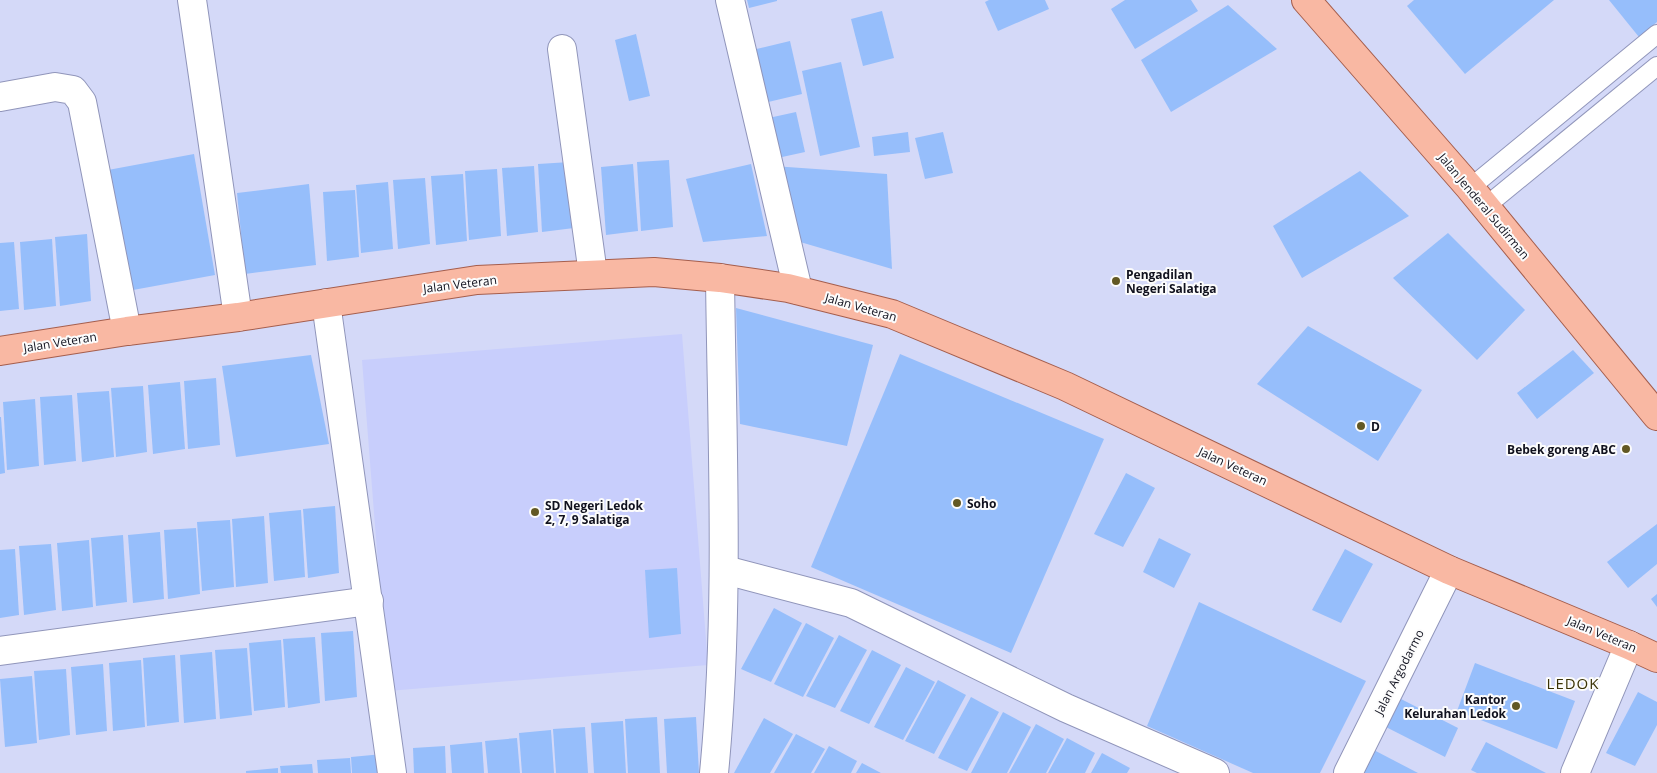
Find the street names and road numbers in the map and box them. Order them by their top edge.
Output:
street label: Jalan Jenderal Sudirman [1434,149,1533,263]
street label: Jalan Veteran [421,271,498,297]
street label: Jalan Veteran [822,288,899,325]
street label: Jalan Veteran [21,328,98,356]
street label: Jalan Veteran [1195,442,1270,489]
street label: Jalan Veteran [1564,611,1639,656]
street label: Jalan Argodarmo [1370,626,1428,718]

